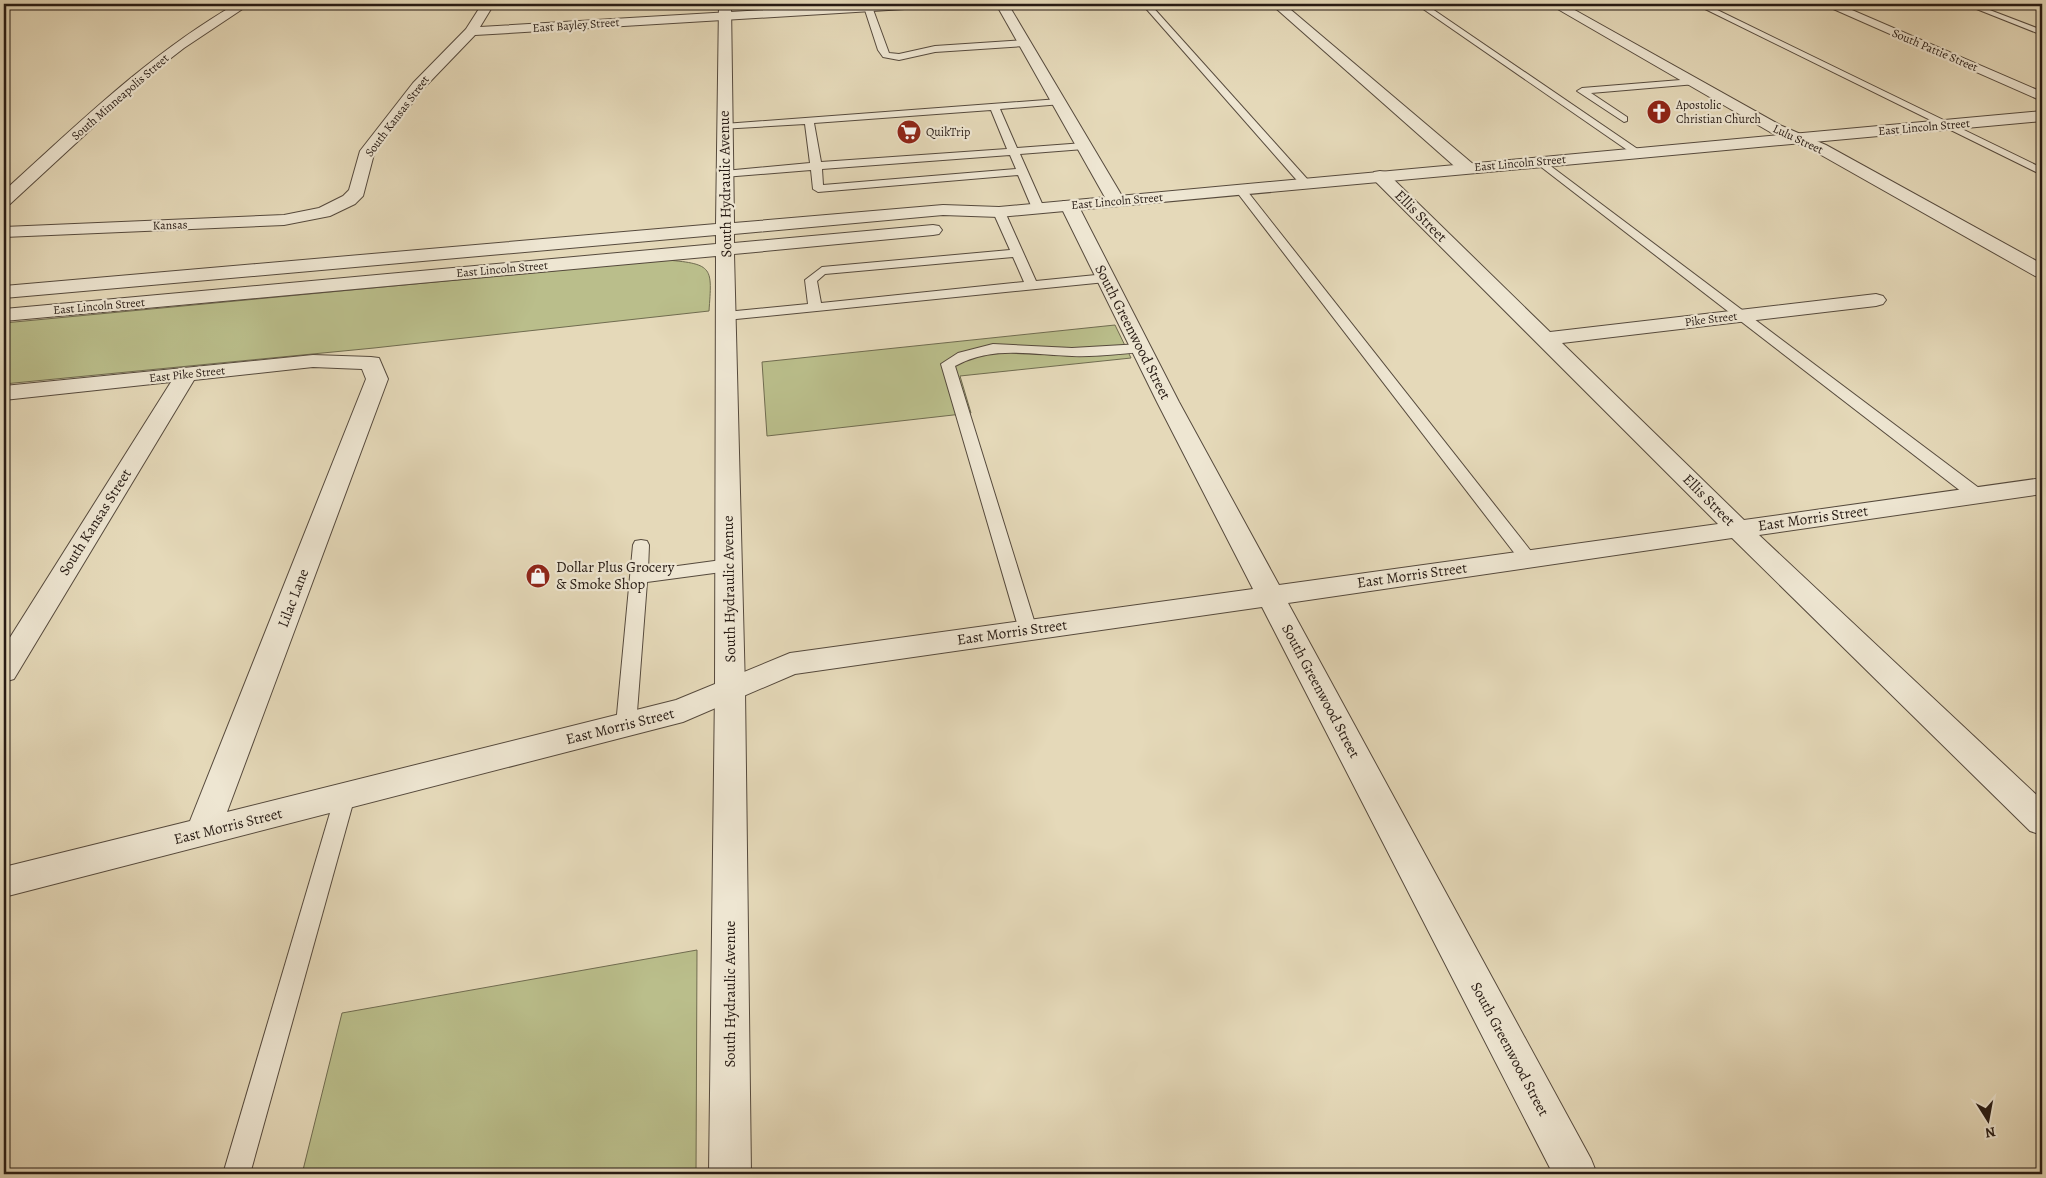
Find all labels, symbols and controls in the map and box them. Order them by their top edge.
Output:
street label: East Bayley Street [532,14,620,36]
street label: South Pattie Street [1890,25,1980,75]
street label: South Minneapolis Street [68,50,172,144]
street label: South Kansas Street [361,72,433,160]
place label: Apostolic Christian Church [1675,97,1762,127]
church icon: Apostolic Christian Church [1646,99,1672,125]
street label: South Hydraulic Avenue [714,110,736,258]
street label: East Lincoln Street [1878,115,1971,139]
supermarket icon: QuikTrip [896,119,922,145]
street label: Lulu Street [1770,120,1826,158]
place label: QuikTrip [926,124,970,140]
street label: East Lincoln Street [1474,151,1567,175]
street label: Ellis Street [1390,185,1452,247]
street label: East Lincoln Street [1071,189,1164,213]
street label: Kansas [152,216,188,234]
street label: East Lincoln Street [456,257,549,281]
street label: South Greenwood Street [1090,261,1176,403]
street label: East Lincoln Street [53,294,146,318]
street label: Pike Street [1684,308,1738,330]
street label: East Pike Street [148,362,226,386]
street label: South Kansas Street [54,465,136,579]
street label: Ellis Street [1678,469,1740,531]
street label: East Morris Street [1757,500,1869,536]
street label: South Hydraulic Avenue [718,515,740,663]
place label: Dollar Plus Grocery & Smoke Shop [556,557,675,594]
street label: East Morris Street [1356,557,1468,593]
shop icon: Dollar Plus Grocery & Smoke Shop [525,563,551,589]
street label: Lilac Lane [273,566,313,630]
street label: East Morris Street [956,614,1068,650]
street label: South Greenwood Street [1277,621,1365,762]
street label: East Morris Street [564,703,676,749]
street label: East Morris Street [172,803,284,849]
street label: South Hydraulic Avenue [720,920,740,1068]
street label: South Greenwood Street [1466,979,1554,1120]
north arrow [1964,1096,2014,1146]
text: N [1984,1122,1997,1143]

